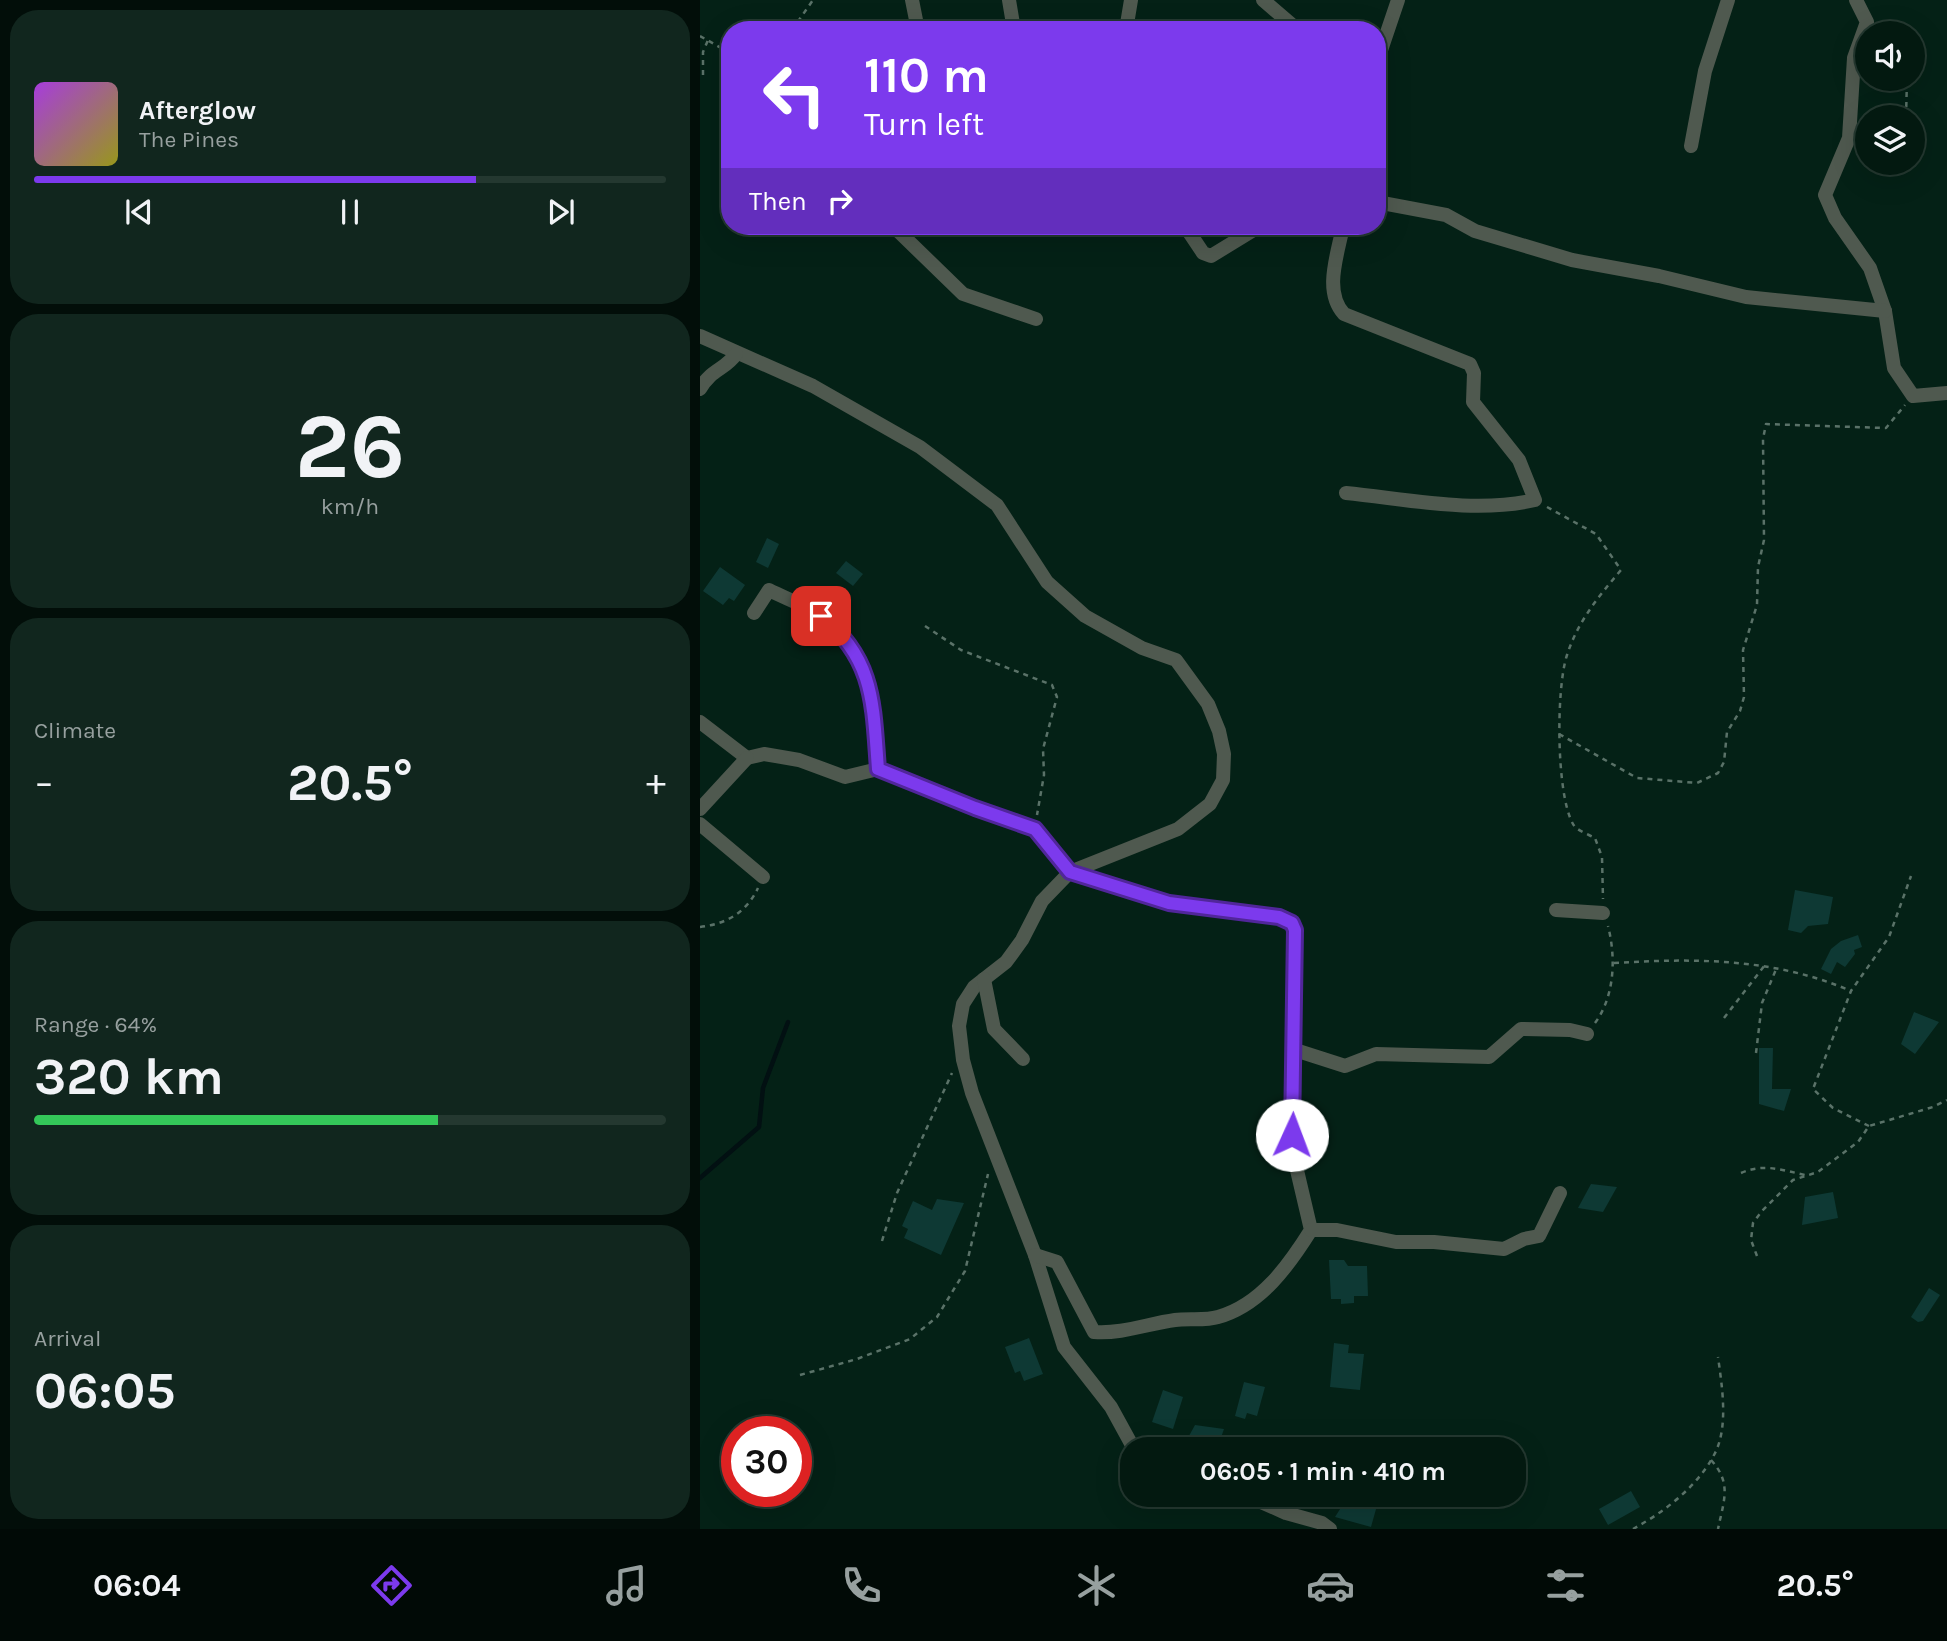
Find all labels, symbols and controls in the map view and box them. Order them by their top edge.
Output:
map controls [1855,21,1925,175]
button: sound [1855,21,1925,91]
text: 110 m [864,47,989,104]
icon: left [749,49,840,140]
text: Afterglow [139,95,256,126]
button: layers [1855,105,1925,175]
text: Turn left [864,106,984,143]
text: The Pines [139,126,239,153]
icon: right [821,182,859,220]
text: Then [749,186,807,217]
icon: previous [120,193,158,231]
icon: pause [331,193,369,231]
icon: next [542,193,580,231]
text: 26 [295,394,405,500]
text: km/h [321,493,379,520]
pin [791,586,851,646]
icon: arrive [802,597,840,635]
text: Climate [34,717,116,744]
text: 20.5° [287,752,413,813]
text: − [34,760,54,805]
text: + [646,760,666,805]
text: Range · 64% [34,1011,157,1038]
text: 320 km [34,1046,224,1107]
position arrow [1255,1098,1329,1172]
text: Arrival [34,1325,101,1352]
text: 06:05 [34,1360,176,1421]
speed limit sign: 30 [721,1416,812,1507]
text: 06:05 · 1 min · 410 m [1200,1456,1446,1487]
icon: directions [367,1561,416,1610]
icon: music [602,1561,651,1610]
icon: phone [837,1561,886,1610]
icon: climate [1072,1561,1121,1610]
icon: car [1306,1561,1355,1610]
icon: filters [1541,1561,1590,1610]
text: 06:04 [93,1567,181,1604]
text: 20.5° [1776,1567,1854,1604]

